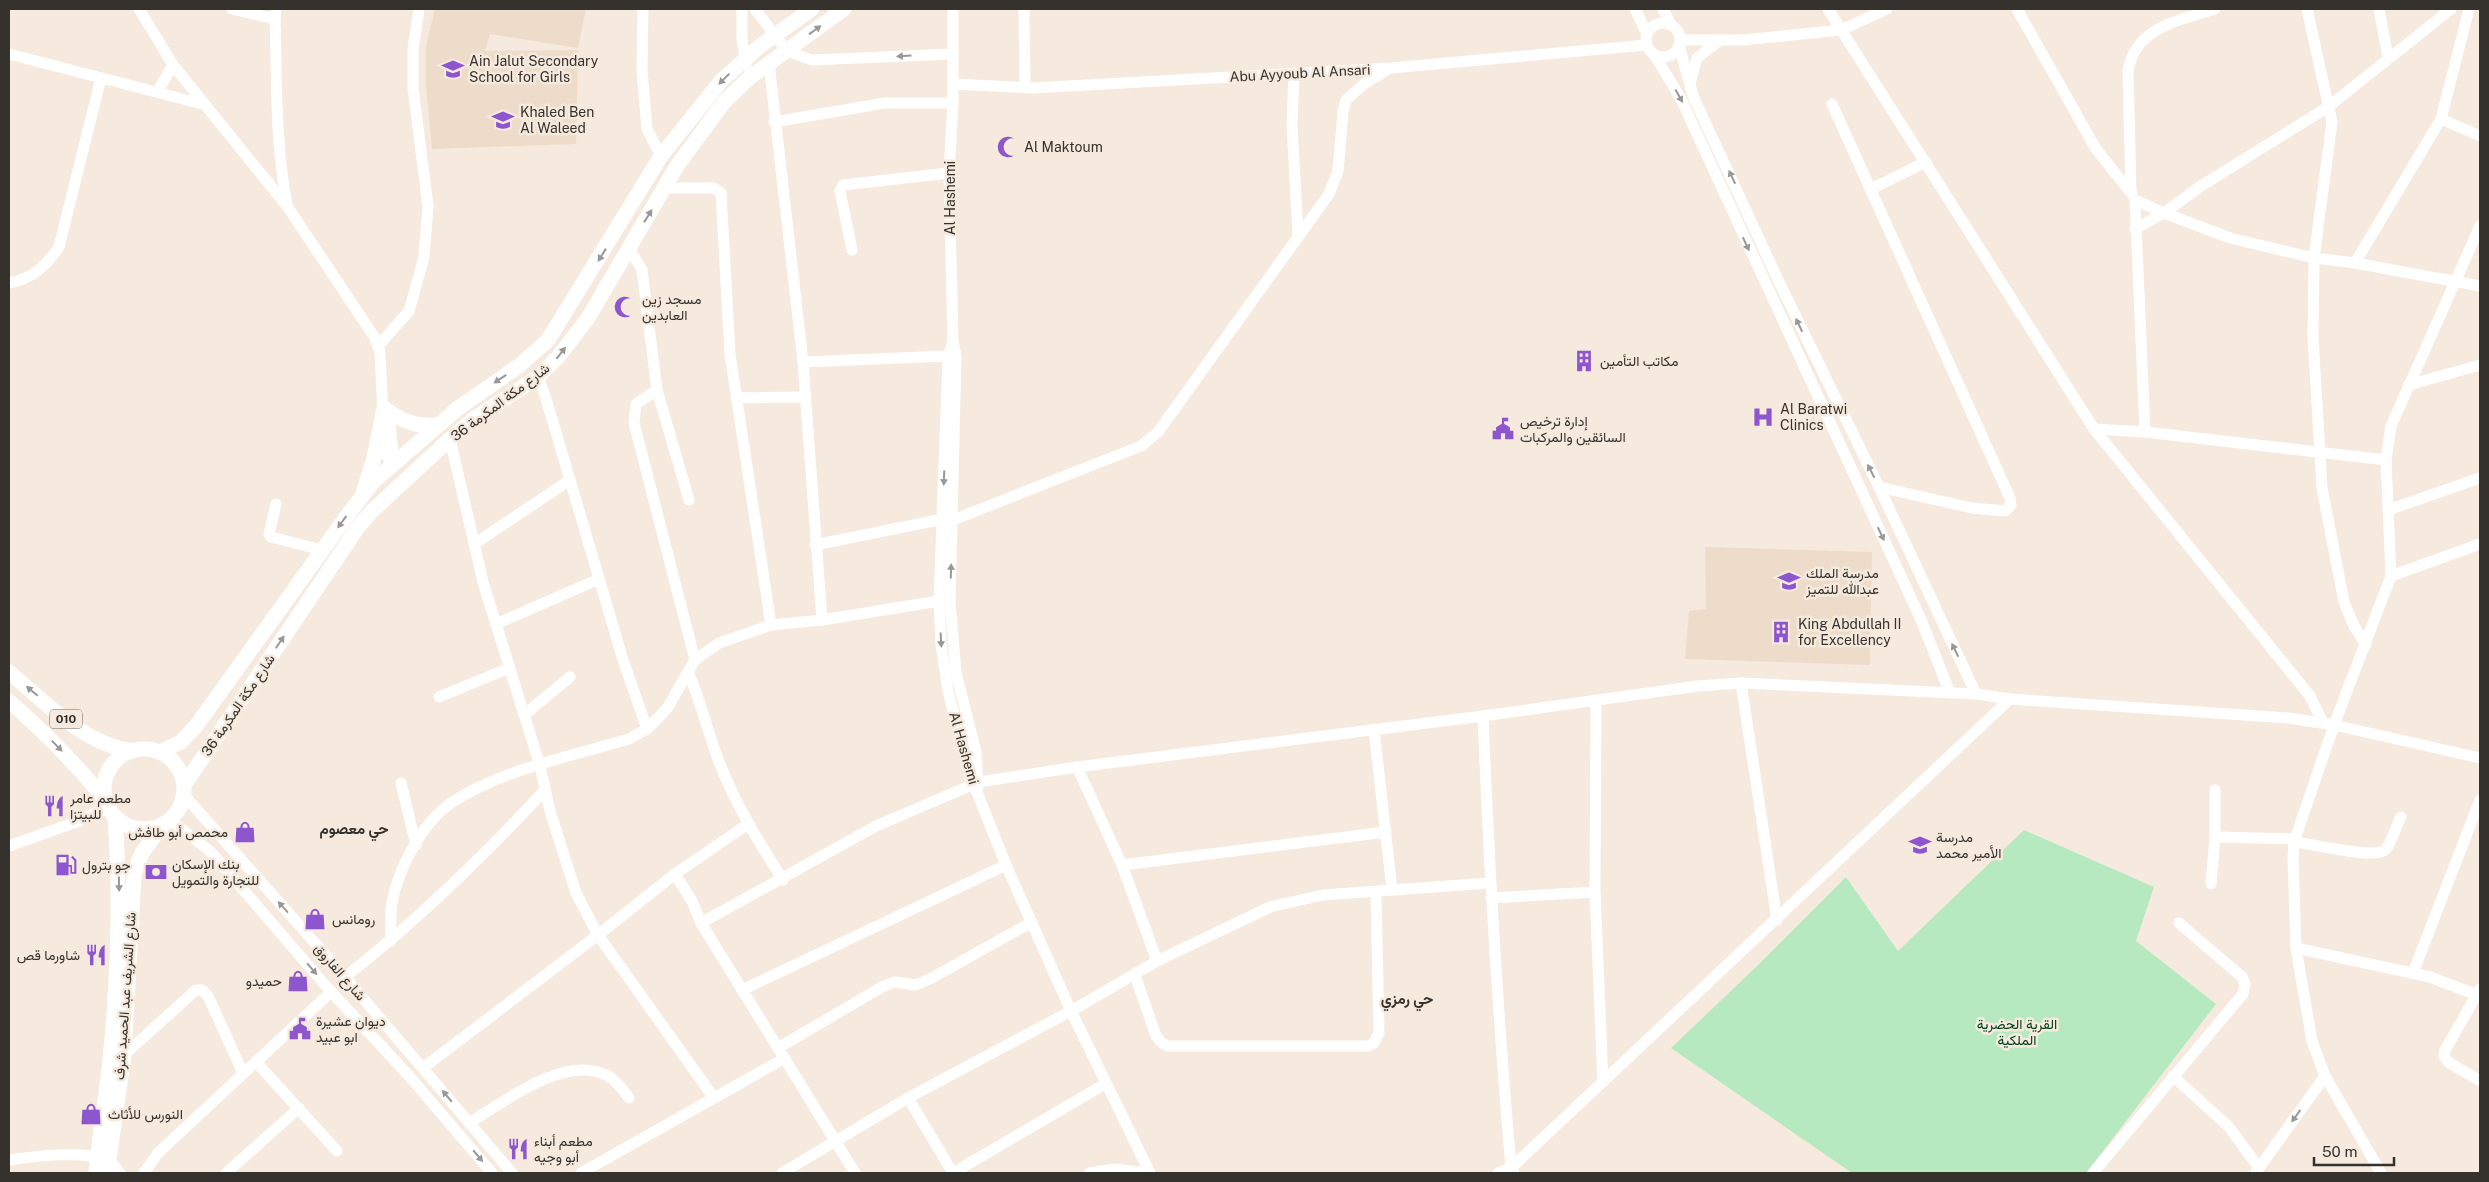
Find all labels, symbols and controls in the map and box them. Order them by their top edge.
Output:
one-way arrow [808,24,821,35]
place label: Ain Jalut Secondary School for Girls [469,53,599,85]
one-way arrow [896,53,912,61]
school or university icon: Ain Jalut Secondary School for Girls [440,56,466,82]
street label: Abu Ayyoub Al Ansari [1229,61,1371,85]
one-way arrow [718,73,730,85]
one-way arrow [1675,89,1683,104]
place label: Khaled Ben Al Waleed [520,104,594,136]
school or university icon: Khaled Ben Al Waleed [490,107,516,133]
mosque icon: Al Maktoum [995,134,1021,160]
place label: Al Maktoum [1024,139,1103,155]
street label: Al Hashemi [942,161,958,235]
one-way arrow [1727,170,1735,184]
one-way arrow [643,209,653,223]
one-way arrow [1742,237,1750,251]
one-way arrow [597,248,607,262]
place label: مسجد زين العابدين [642,291,701,324]
mosque icon: مسجد زين العابدين [612,294,638,320]
one-way arrow [1795,318,1803,332]
one-way arrow [556,346,566,360]
building icon: مكاتب التأمين [1571,348,1597,374]
place label: مكاتب التأمين [1600,353,1678,370]
street label: شارع مكة المكرمة 36 [448,360,554,447]
one-way arrow [494,374,507,384]
place label: Al Baratwi Clinics [1780,401,1847,433]
hospital icon: Al Baratwi Clinics [1750,404,1776,430]
place label: إدارة ترخيص السائقين والمركبات [1520,413,1626,446]
public building icon: إدارة ترخيص السائقين والمركبات [1490,416,1516,442]
one-way arrow [1867,464,1875,478]
one-way arrow [940,470,948,486]
one-way arrow [337,515,347,529]
one-way arrow [1877,527,1885,541]
one-way arrow [948,563,956,579]
place label: مدرسة الملك عبدالله للتميز [1805,565,1879,598]
school or university icon: مدرسة الملك عبدالله للتميز [1776,568,1802,594]
place label: King Abdullah II for Excellency [1798,616,1902,648]
building icon: King Abdullah II for Excellency [1768,619,1794,645]
one-way arrow [937,632,945,648]
one-way arrow [275,636,285,649]
one-way arrow [1950,643,1958,657]
street label: شارع مكة المكرمة 36 [198,651,280,761]
one-way arrow [26,685,38,697]
road number: 010 [50,710,82,729]
street label: Al Hashemi [946,710,982,786]
one-way arrow [51,739,63,751]
place label: مطعم عامر للبيتزا [69,790,131,823]
restaurant icon: مطعم عامر للبيتزا [41,793,67,819]
shop icon: محمص أبو طافش [232,819,258,845]
district label: حي معصوم [319,820,389,842]
place label: محمص أبو طافش [128,824,228,841]
place label: مدرسة الأمير محمد [1936,829,2002,862]
school or university icon: مدرسة الأمير محمد [1907,832,1933,858]
fuel station icon: جو بترول [53,852,79,878]
place label: بنك الإسكان للتجارة والتمويل [172,856,259,889]
place label: جو بترول [82,857,131,875]
bank icon: بنك الإسكان للتجارة والتمويل [143,859,169,885]
one-way arrow [116,876,124,892]
one-way arrow [277,902,289,914]
shop icon: رومانس [302,906,328,932]
place label: رومانس [332,911,375,928]
street label: شارع الشريف عبد الحميد شرف [111,912,142,1081]
street label: شارع الفاروق [309,940,369,1006]
restaurant icon: شاورما قص [83,942,109,968]
place label: شاورما قص [17,947,80,964]
one-way arrow [306,963,317,976]
shop icon: حميدو [285,968,311,994]
place label: حميدو [246,973,282,990]
district label: حي رمزي [1381,990,1433,1012]
place label: ديوان عشيرة ابو عبيد [316,1013,386,1046]
public building icon: ديوان عشيرة ابو عبيد [287,1016,313,1042]
park label: القرية الحضرية الملكية [1977,1016,2057,1048]
one-way arrow [441,1090,452,1103]
shop icon: النورس للأثاث [78,1101,104,1127]
place label: النورس للأثاث [108,1106,183,1123]
one-way arrow [2291,1109,2301,1123]
place label: مطعم أبناء أبو وجيه [534,1133,593,1166]
scale bar [2314,1134,2394,1166]
restaurant icon: مطعم أبناء أبو وجيه [505,1136,531,1162]
text: 50 m [2322,1143,2357,1160]
one-way arrow [472,1149,483,1162]

